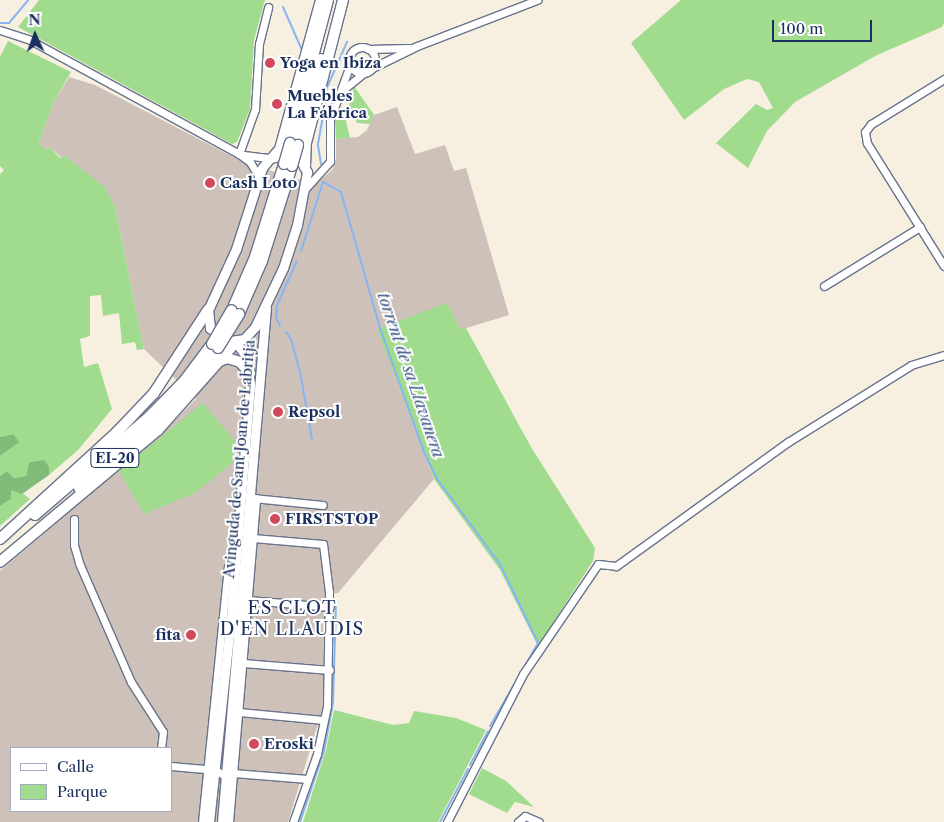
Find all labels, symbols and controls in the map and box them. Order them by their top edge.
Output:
north arrow [10,10,60,60]
scale bar [774,10,874,42]
text: N [28,11,41,29]
text: 100 m [780,19,823,38]
place label: Yoga en Ibiza [280,54,382,72]
marker: Yoga en Ibiza [264,57,276,69]
place label: Muebles La Fábrica [287,86,367,121]
marker: Muebles La Fábrica [271,98,283,110]
place label: Cash Loto [220,174,297,192]
marker: Cash Loto [204,177,216,189]
water label: torrent de sa Llavanera [374,290,448,460]
street label: Avinguda de Sant Joan de Labritja [220,339,258,579]
place label: Repsol [288,403,340,421]
marker: Repsol [272,406,284,418]
road number: EI-20 [90,446,140,469]
place label: FIRSTSTOP [285,510,378,528]
marker: FIRSTSTOP [269,513,281,525]
district label: ES CLOT D'EN LLAUDIS [218,598,366,640]
place label: fita [155,626,181,644]
marker: fita [185,629,197,641]
place label: Eroski [264,735,314,753]
marker: Eroski [248,738,260,750]
legend [10,747,172,812]
text: Calle [57,757,94,776]
text: Parque [57,782,107,801]

